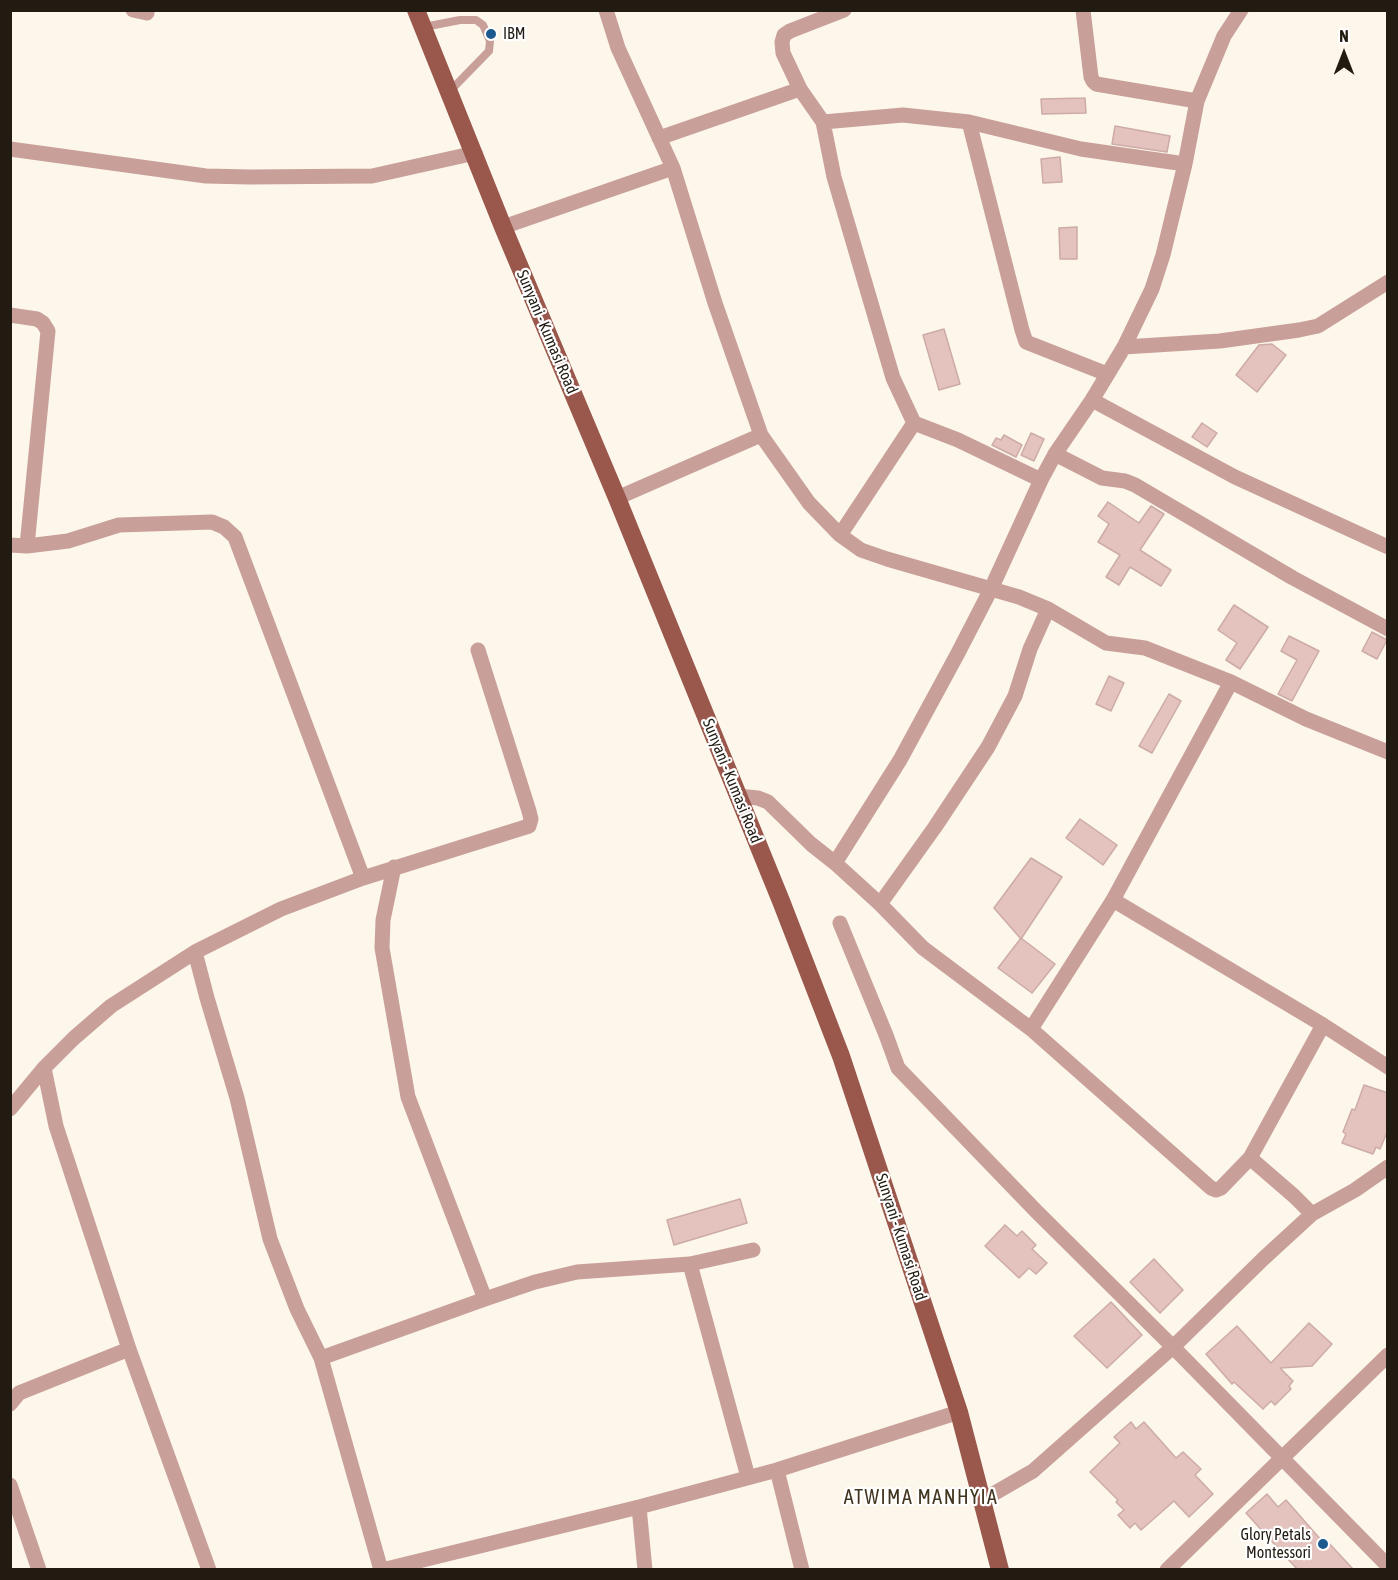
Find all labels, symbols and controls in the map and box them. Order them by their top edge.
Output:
place label: IBM [503,24,525,44]
north arrow [1314,24,1374,84]
marker: IBM [484,27,498,41]
text: N [1339,27,1349,45]
street label: Sunyani - Kumasi Road [512,267,582,397]
street label: Sunyani - Kumasi Road [698,716,766,846]
street label: Sunyani - Kumasi Road [871,1171,931,1303]
district label: ATWIMA MANHYIA [844,1486,998,1510]
place label: Glory Petals Montessori [1241,1525,1311,1563]
marker: Glory Petals Montessori [1316,1537,1330,1551]

